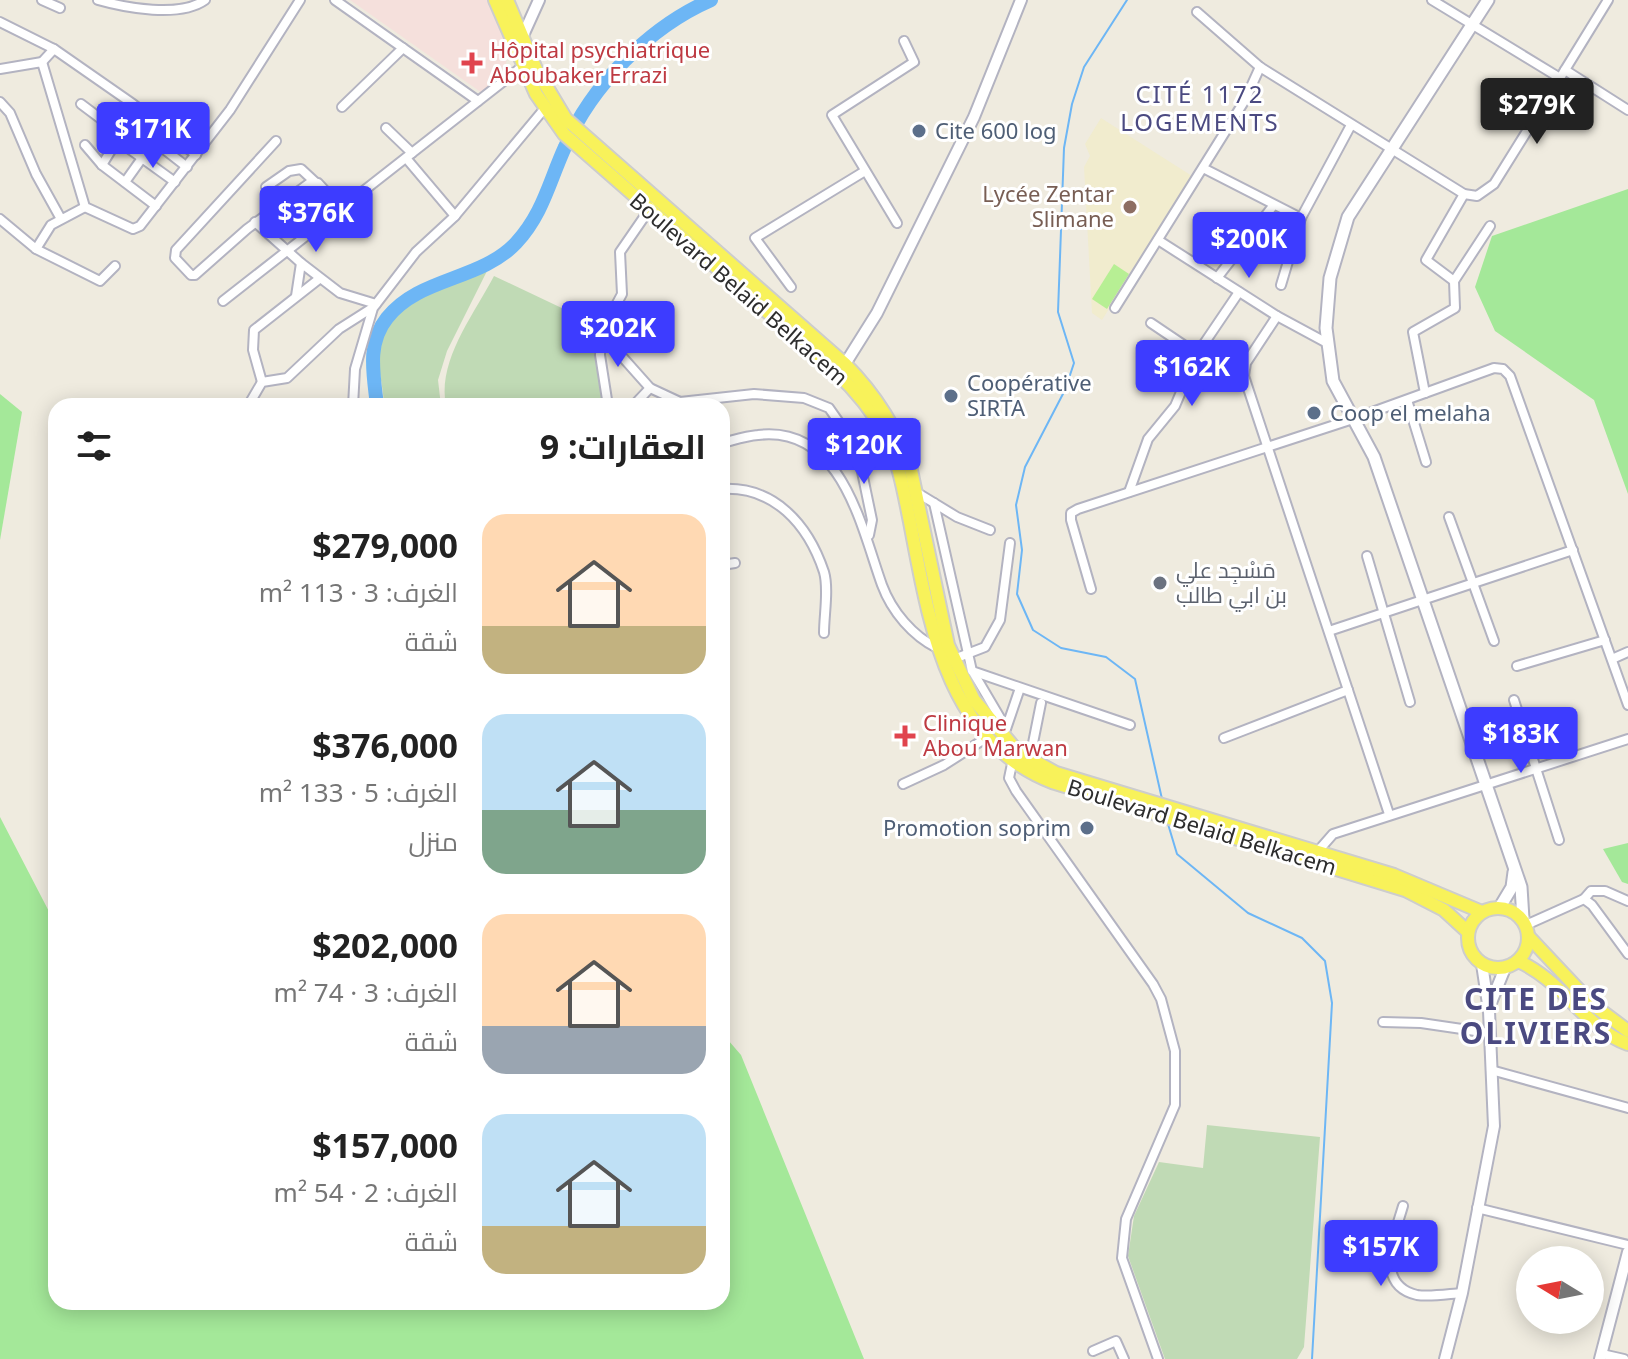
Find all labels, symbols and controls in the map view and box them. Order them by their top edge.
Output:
place label: Hôpital psychiatrique Aboubaker Errazi [490,34,710,89]
marker: Hôpital psychiatrique Aboubaker Errazi [461,52,483,74]
district label: CITÉ 1172 LOGEMENTS [1120,77,1280,138]
pin: $279K [1481,78,1593,146]
text: $279K [1499,86,1575,122]
pin: $171K [97,102,209,170]
text: $171K [115,110,191,146]
place label: Cite 600 log [935,115,1057,145]
marker: Cite 600 log [910,122,928,140]
place label: Lycée Zentar Slimane [982,178,1114,233]
street label: Boulevard Belaid Belkacem [624,185,855,391]
pin: $376K [260,186,372,254]
text: $376K [278,194,354,230]
marker: Lycée Zentar Slimane [1121,198,1139,216]
pin: $200K [1193,212,1305,280]
text: $200K [1211,220,1287,256]
pin: $202K [562,301,674,369]
text: $202K [580,309,656,345]
pin: $162K [1136,340,1248,408]
text: $162K [1154,348,1230,384]
place label: Coopérative SIRTA [967,367,1092,422]
marker: Coopérative SIRTA [942,387,960,405]
place label: Coop el melaha [1330,397,1491,427]
marker: Coop el melaha [1305,404,1323,422]
pin: $120K [808,418,920,486]
text: العقارات: 9 [540,423,706,469]
icon: filters [72,424,116,468]
text: $120K [826,426,902,462]
text: $279,000 [312,522,458,568]
icon: home [546,546,642,642]
place label: مَسْجِد علي بن ابي طالب [1176,554,1287,612]
text: الغرف: 3 · 113 m² [259,574,458,610]
marker: مَسْجِد علي بن ابي طالب [1151,574,1169,592]
text: شقة [405,623,458,659]
place label: Clinique Abou Marwan [923,707,1068,762]
pin: $183K [1465,707,1577,775]
text: $183K [1483,715,1559,751]
text: $376,000 [312,722,458,768]
marker: Clinique Abou Marwan [894,725,916,747]
icon: home [546,746,642,842]
street label: Boulevard Belaid Belkacem [1064,771,1341,881]
text: الغرف: 5 · 133 m² [259,774,458,810]
place label: Promotion soprim [883,812,1071,842]
marker: Promotion soprim [1078,819,1096,837]
text: منزل [409,823,458,859]
text: $202,000 [312,922,458,968]
icon: home [546,946,642,1042]
text: الغرف: 3 · 74 m² [274,974,458,1010]
district label: CITE DES OLIVIERS [1460,978,1612,1053]
text: شقة [405,1023,458,1059]
text: $157,000 [312,1122,458,1168]
icon: home [546,1146,642,1242]
text: الغرف: 2 · 54 m² [274,1174,458,1210]
pin: $157K [1325,1220,1437,1288]
text: شقة [405,1223,458,1259]
text: $157K [1343,1228,1419,1264]
north arrow [1516,1246,1604,1334]
map controls [1516,1246,1604,1334]

